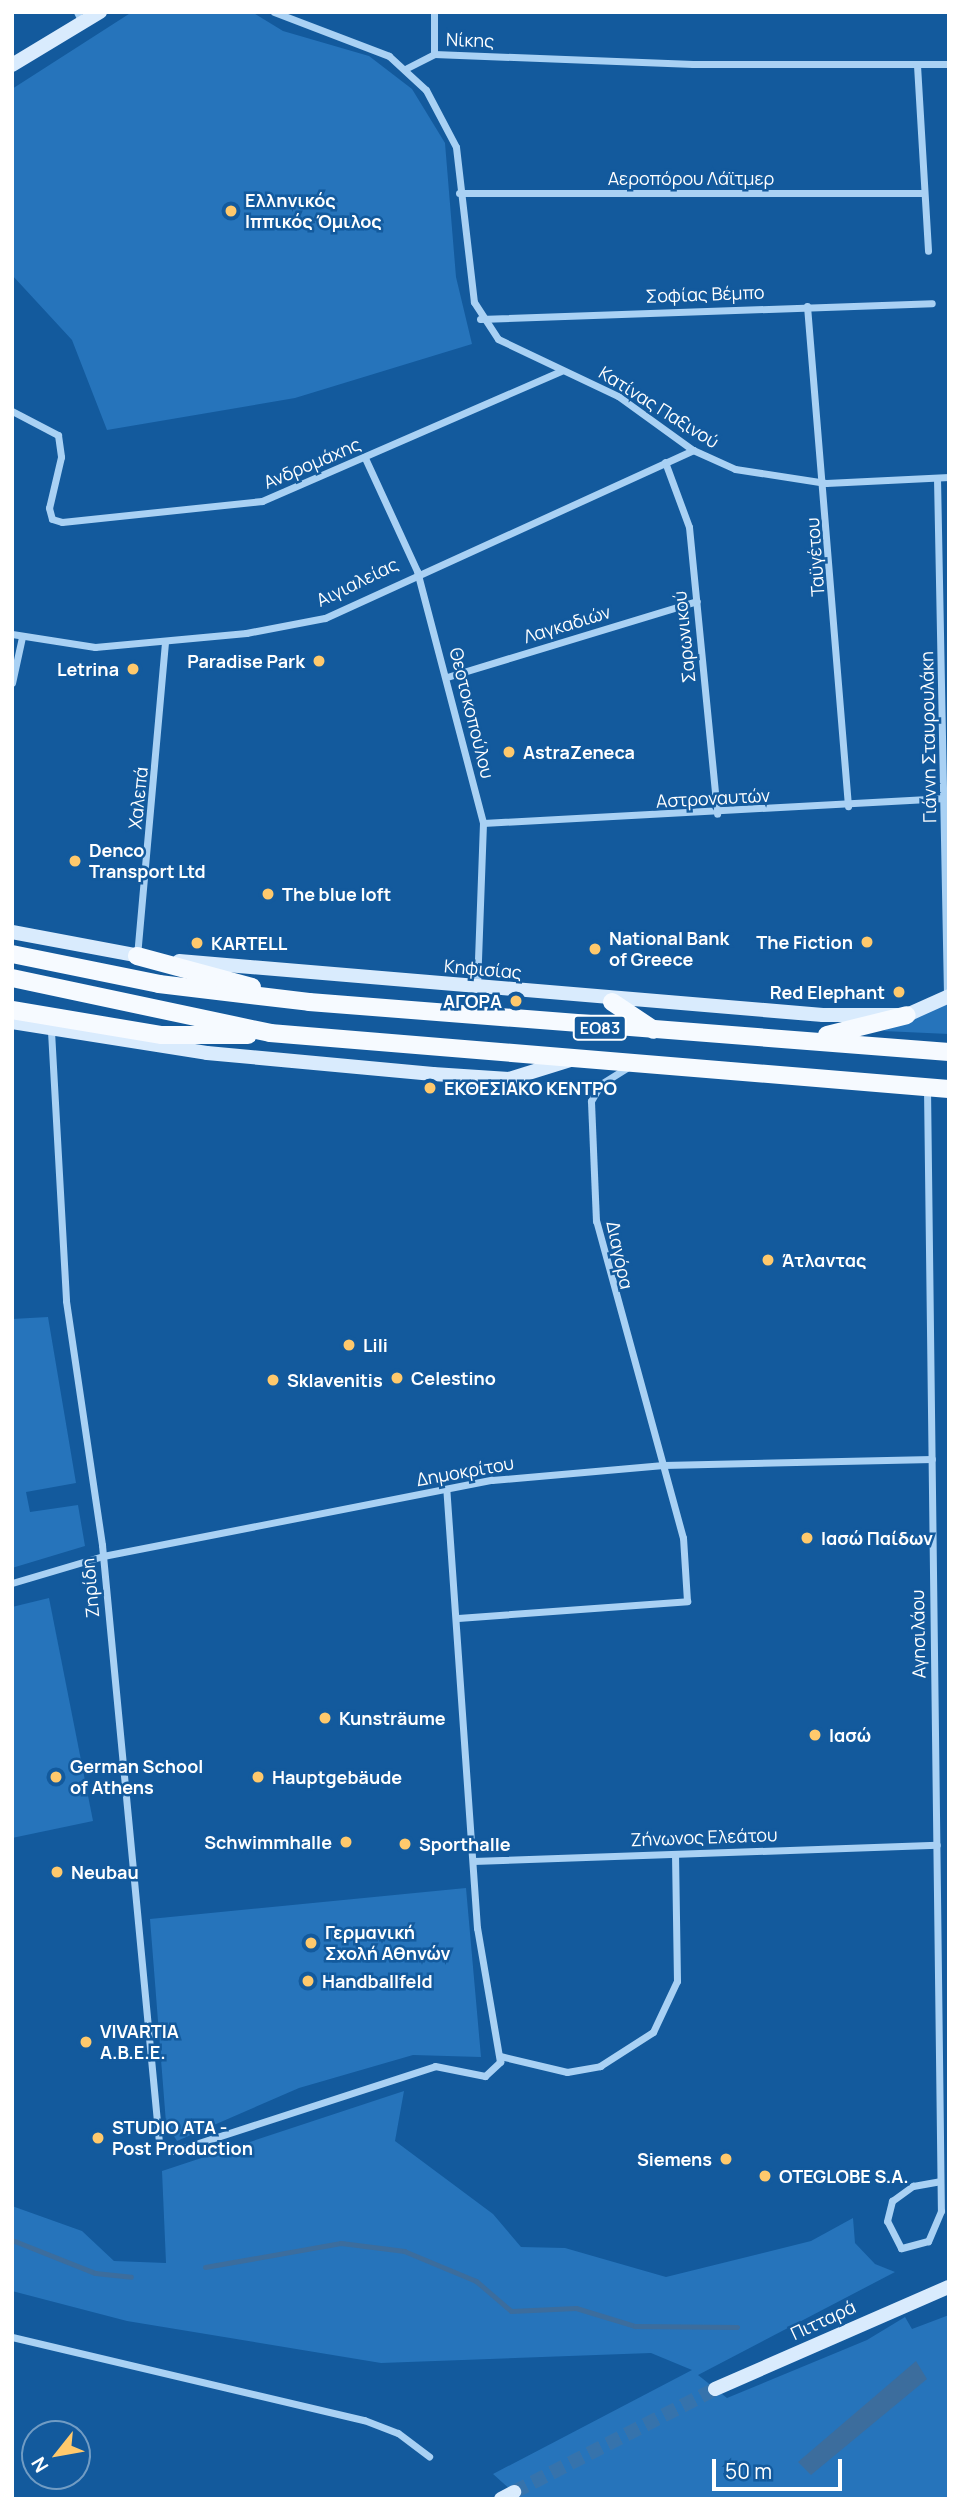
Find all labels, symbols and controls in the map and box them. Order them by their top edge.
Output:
street label: Νίκης [446,28,494,52]
street label: Αεροπόρου Λάϊτμερ [608,167,774,189]
place label: Ελληνικός Ιππικός Όμιλος [245,190,382,232]
marker: Ελληνικός Ιππικός Όμιλος [223,203,239,219]
street label: Σοφίας Βέμπο [645,281,765,307]
street label: Κατίνας Παξινού [595,361,723,453]
street label: Ανδρομάχης [260,433,364,493]
street label: Ταϋγέτου [801,517,829,597]
street label: Αιγιαλείας [313,553,401,611]
street label: Σαρωνικού [668,590,700,684]
street label: Λαγκαδιών [521,601,613,647]
street label: Θεοτοκοπούλου [445,645,499,781]
place label: Paradise Park [187,650,305,672]
street label: Γιάννη Σταυρουλάκη [916,651,940,823]
marker: Paradise Park [311,653,327,669]
place label: Letrina [57,658,119,680]
marker: Letrina [125,661,141,677]
place label: AstraZeneca [523,741,635,763]
marker: AstraZeneca [501,744,517,760]
street label: Χαλεπά [124,766,152,830]
street label: Αστροναυτών [655,784,771,812]
place label: Denco Transport Ltd [89,840,206,882]
marker: Denco Transport Ltd [67,853,83,869]
place label: The blue loft [282,883,391,905]
marker: The blue loft [260,886,276,902]
place label: National Bank of Greece [609,928,729,970]
place label: The Fiction [756,931,853,953]
place label: KARTELL [211,932,287,954]
marker: The Fiction [859,934,875,950]
marker: KARTELL [189,935,205,951]
marker: National Bank of Greece [587,941,603,957]
street label: Κηφισίας [443,955,523,983]
place label: Red Elephant [770,981,885,1003]
marker: Red Elephant [891,984,907,1000]
place label: ΑΓΟΡΑ [443,990,502,1012]
marker: ΑΓΟΡΑ [508,993,524,1009]
road number: ΕΟ83 [572,1016,628,1040]
place label: ΕΚΘΕΣΙΑΚΟ ΚΕΝΤΡΟ [444,1077,617,1099]
marker: ΕΚΘΕΣΙΑΚΟ ΚΕΝΤΡΟ [422,1080,438,1096]
street label: Διαγόρα [602,1219,638,1291]
place label: Άτλαντας [782,1249,866,1271]
marker: Άτλαντας [760,1252,776,1268]
place label: Lili [363,1334,388,1356]
marker: Lili [341,1337,357,1353]
place label: Celestino [411,1367,496,1389]
place label: Sklavenitis [287,1369,383,1391]
marker: Celestino [389,1370,405,1386]
marker: Sklavenitis [265,1372,281,1388]
street label: Δημοκρίτου [414,1452,516,1490]
place label: Ιασώ Παίδων [821,1527,933,1549]
marker: Ιασώ Παίδων [799,1530,815,1546]
street label: Ζηρίδη [77,1557,103,1619]
street label: Αγησιλάου [906,1589,930,1679]
place label: Kunsträume [339,1707,446,1729]
marker: Kunsträume [317,1710,333,1726]
place label: Ιασώ [829,1724,871,1746]
marker: Ιασώ [807,1727,823,1743]
place label: German School of Athens [70,1756,203,1798]
place label: Hauptgebäude [272,1766,402,1788]
marker: German School of Athens [48,1769,64,1785]
marker: Hauptgebäude [250,1769,266,1785]
street label: Ζήνωνος Ελεάτου [630,1824,778,1850]
place label: Schwimmhalle [204,1831,332,1853]
place label: Sporthalle [419,1833,511,1855]
marker: Schwimmhalle [338,1834,354,1850]
marker: Sporthalle [397,1836,413,1852]
place label: Neubau [71,1861,139,1883]
marker: Neubau [49,1864,65,1880]
place label: Γερμανική Σχολή Αθηνών [325,1922,450,1965]
marker: Γερμανική Σχολή Αθηνών [303,1935,319,1951]
place label: Handballfeld [322,1970,433,1992]
marker: Handballfeld [300,1973,316,1989]
place label: VIVARTIA A.B.E.E. [100,2021,179,2064]
marker: VIVARTIA A.B.E.E. [78,2034,94,2050]
place label: STUDIO ATA - Post Production [112,2117,253,2160]
marker: STUDIO ATA - Post Production [90,2130,106,2146]
place label: Siemens [637,2148,712,2170]
marker: Siemens [718,2151,734,2167]
place label: OTEGLOBE S.A. [779,2165,909,2187]
marker: OTEGLOBE S.A. [757,2168,773,2184]
street label: Πιτταρά [787,2296,859,2344]
north arrow [21,2420,91,2490]
scale bar [716,2444,846,2488]
text: N [25,2452,54,2477]
text: 50 m [725,2457,772,2485]

